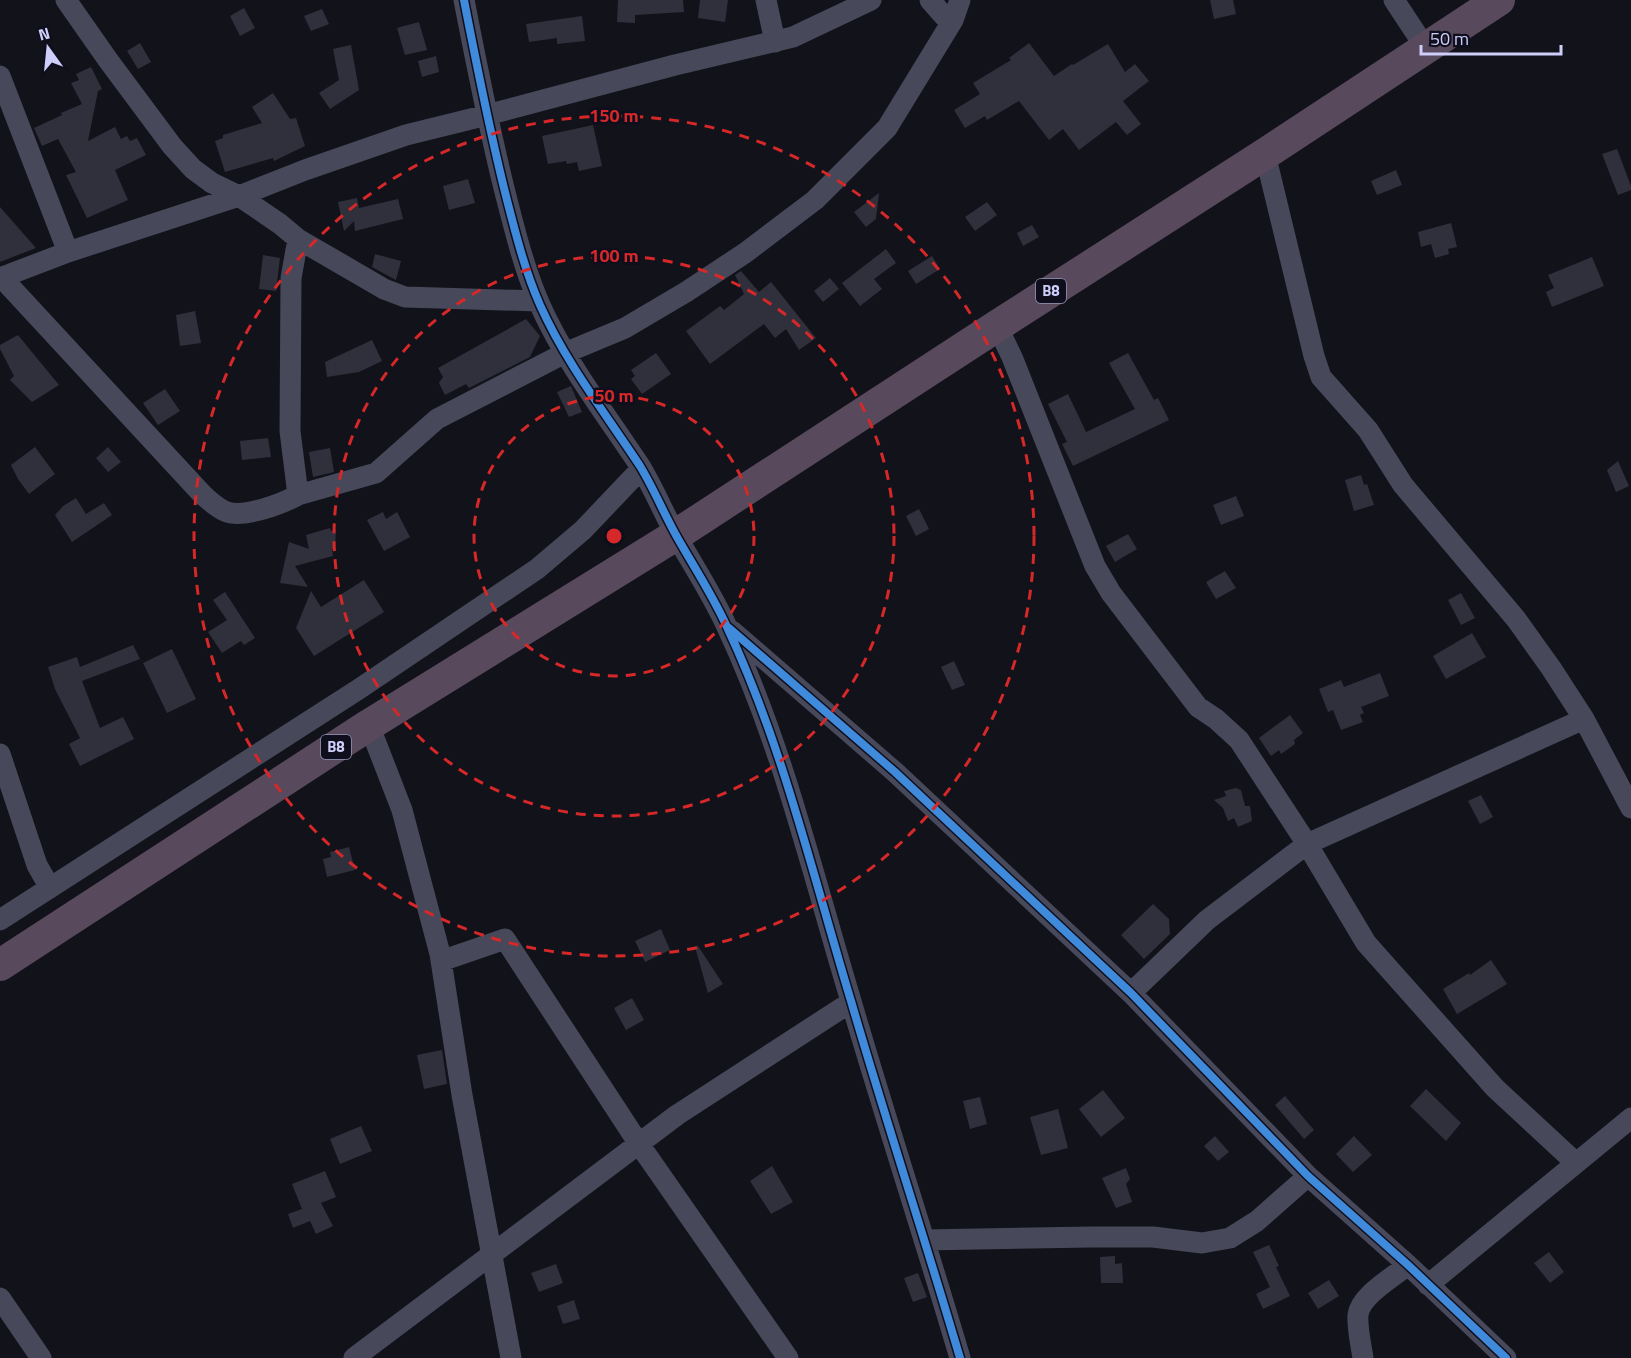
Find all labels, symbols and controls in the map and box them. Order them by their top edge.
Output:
north arrow [18,18,78,78]
scale bar [1421,18,1560,56]
text: N [36,20,53,47]
text: 50 m [1430,25,1469,52]
text: 150 m [589,102,639,129]
text: 100 m [589,242,639,269]
road number: B8 [1036,279,1066,303]
text: 50 m [594,382,634,409]
centre of rings [604,526,624,546]
road number: B8 [321,735,351,759]

